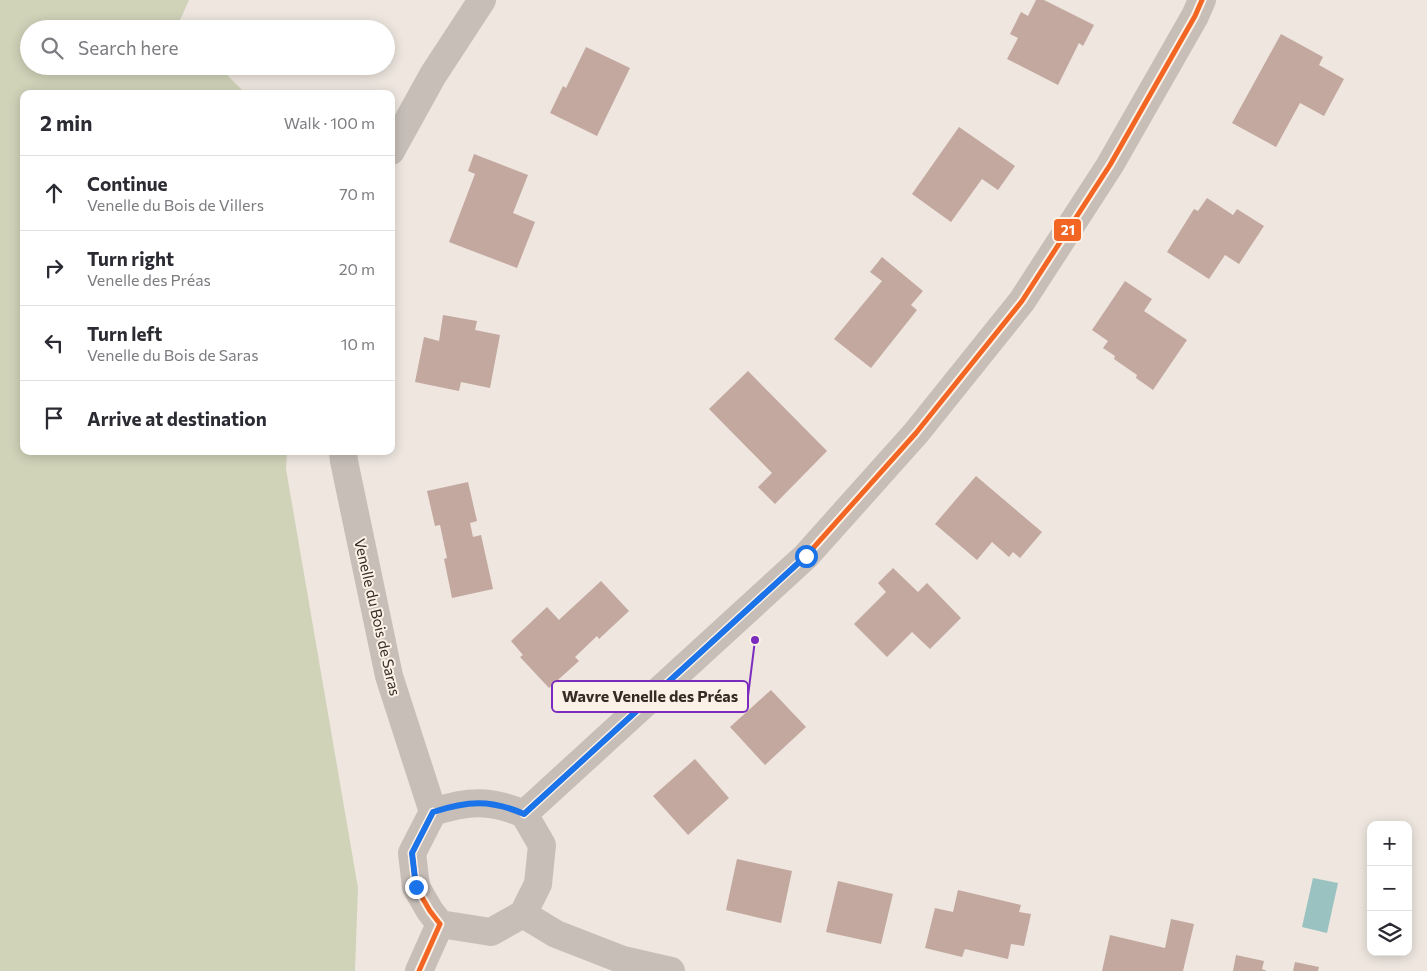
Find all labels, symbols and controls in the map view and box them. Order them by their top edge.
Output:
search box [20,20,395,75]
icon: search [38,34,66,62]
text: Search here [78,36,178,59]
text: 2 min [40,110,92,135]
text: Walk · 100 m [284,113,375,132]
text: Continue [87,172,167,195]
icon: ahead [40,179,68,207]
text: 70 m [339,184,375,203]
text: Venelle du Bois de Villers [87,195,264,214]
line badge: 21 [1053,218,1082,242]
text: 21 [1061,221,1075,238]
text: Turn right [87,247,174,270]
icon: right [40,254,68,282]
text: 20 m [339,259,375,278]
text: Venelle des Préas [87,270,211,289]
text: Turn left [87,322,162,345]
icon: left [40,329,68,357]
text: 10 m [341,334,375,353]
text: Venelle du Bois de Saras [87,345,259,364]
icon: arrive [40,404,68,432]
text: Arrive at destination [87,407,267,430]
street label: Venelle du Bois de Saras [351,537,405,698]
route start [795,545,818,568]
callout: Wavre Venelle des Préas [552,681,748,712]
text: Wavre Venelle des Préas [562,686,738,705]
map controls [1367,821,1412,956]
button: + [1367,821,1412,866]
button: − [1367,866,1412,911]
route end [405,876,428,899]
button: layers [1367,911,1412,956]

